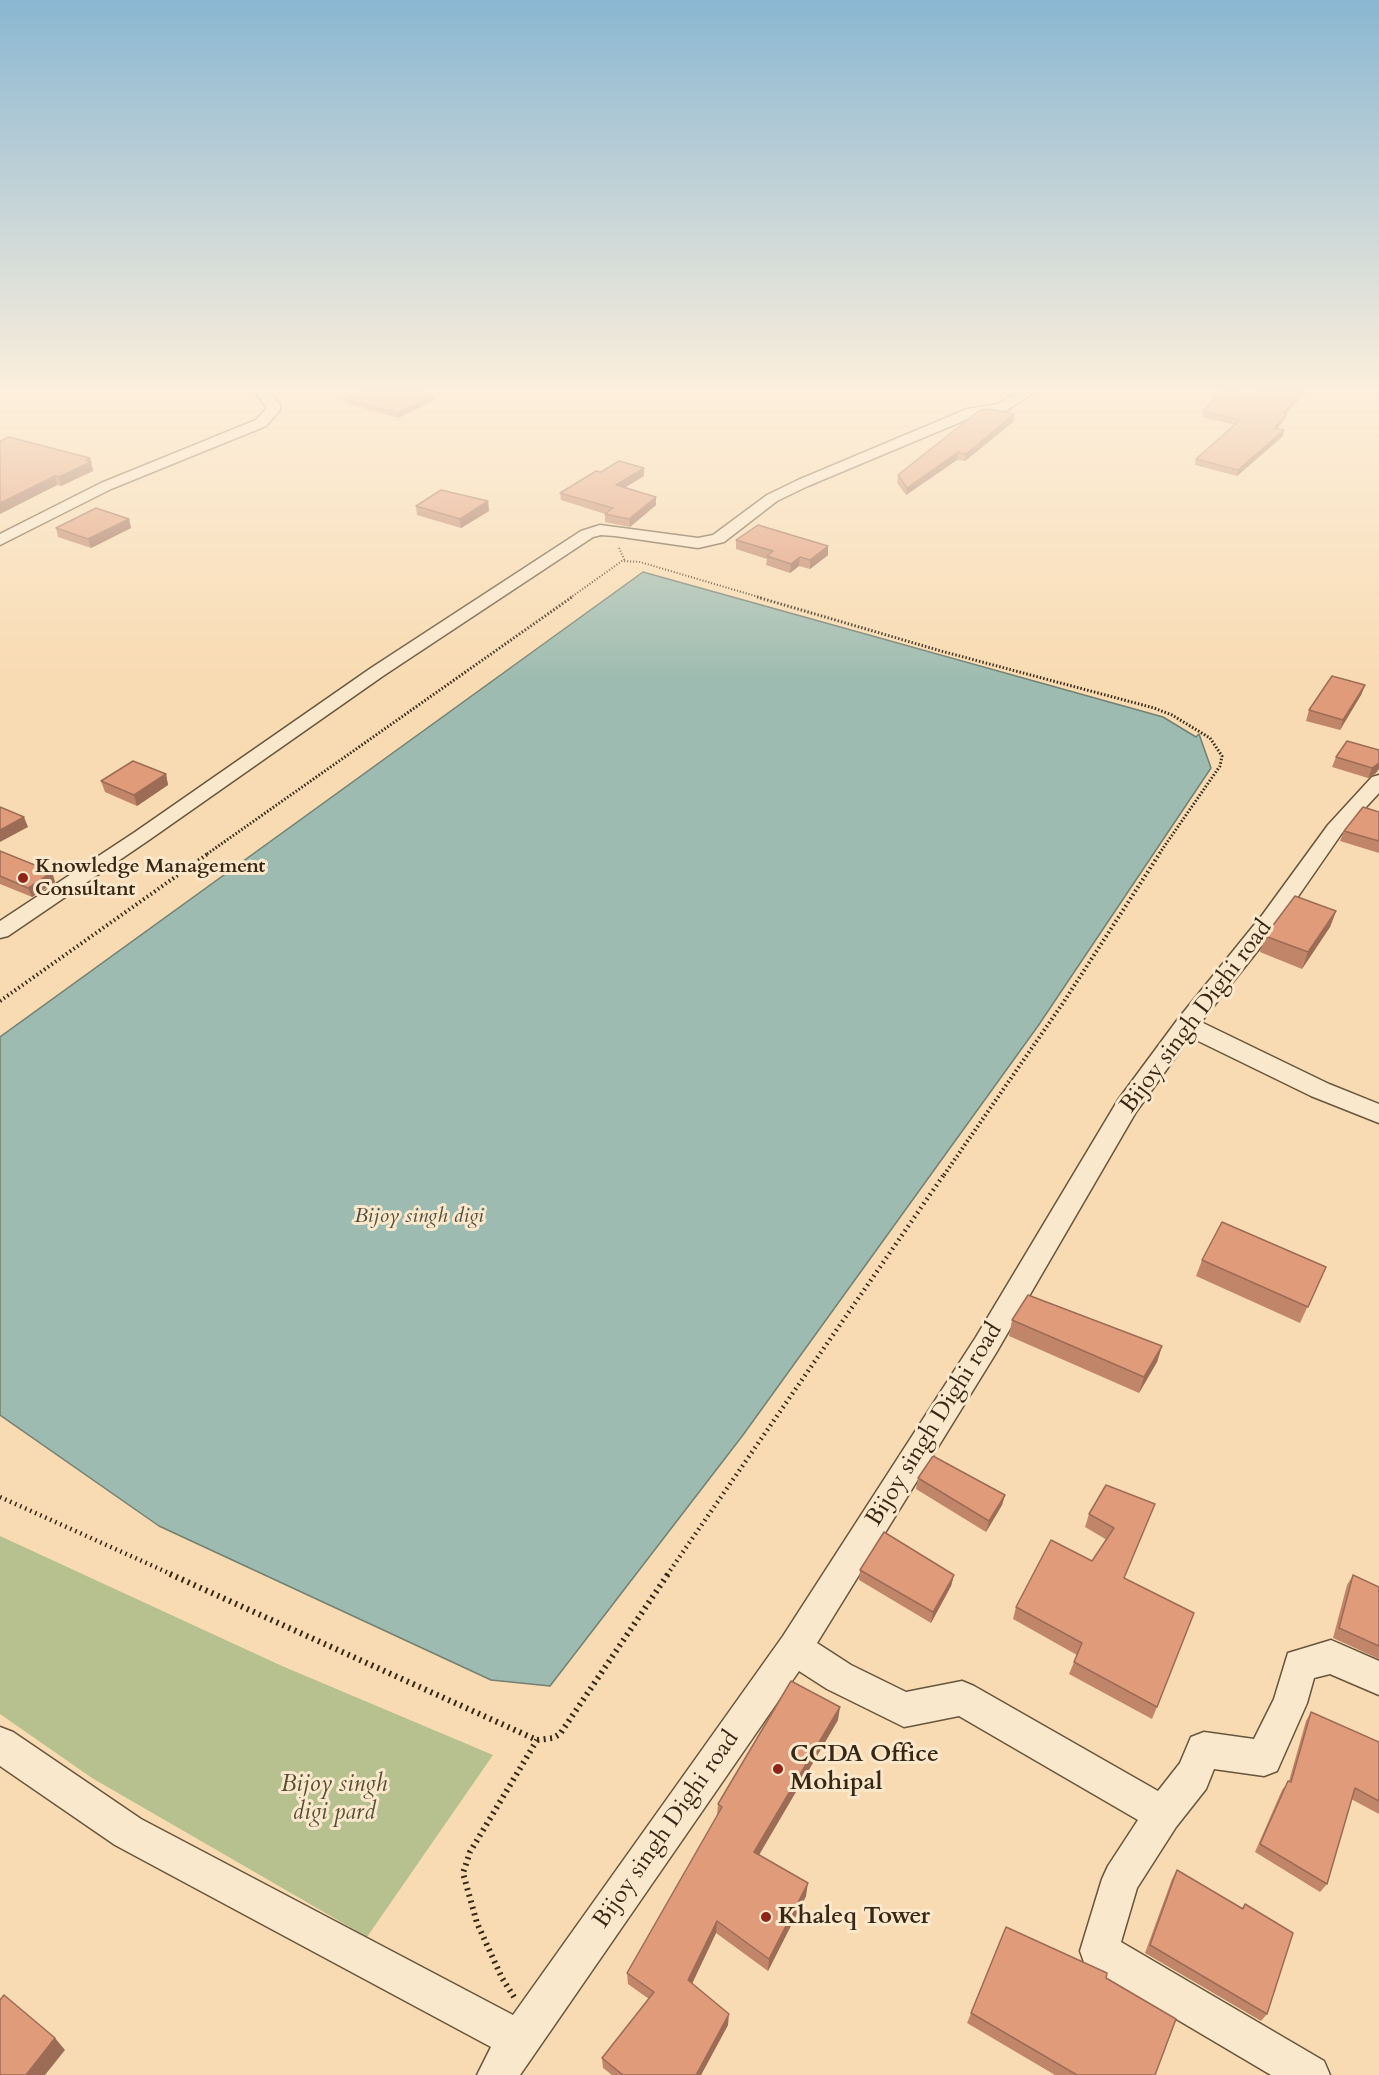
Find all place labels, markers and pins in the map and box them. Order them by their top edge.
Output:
place label: Knowledge Management Consultant [35,855,265,902]
marker: Knowledge Management Consultant [16,871,30,885]
place label: CCDA Office Mohipal [790,1741,939,1797]
marker: CCDA Office Mohipal [771,1762,785,1776]
place label: Khaleq Tower [778,1903,930,1931]
marker: Khaleq Tower [759,1910,773,1924]

